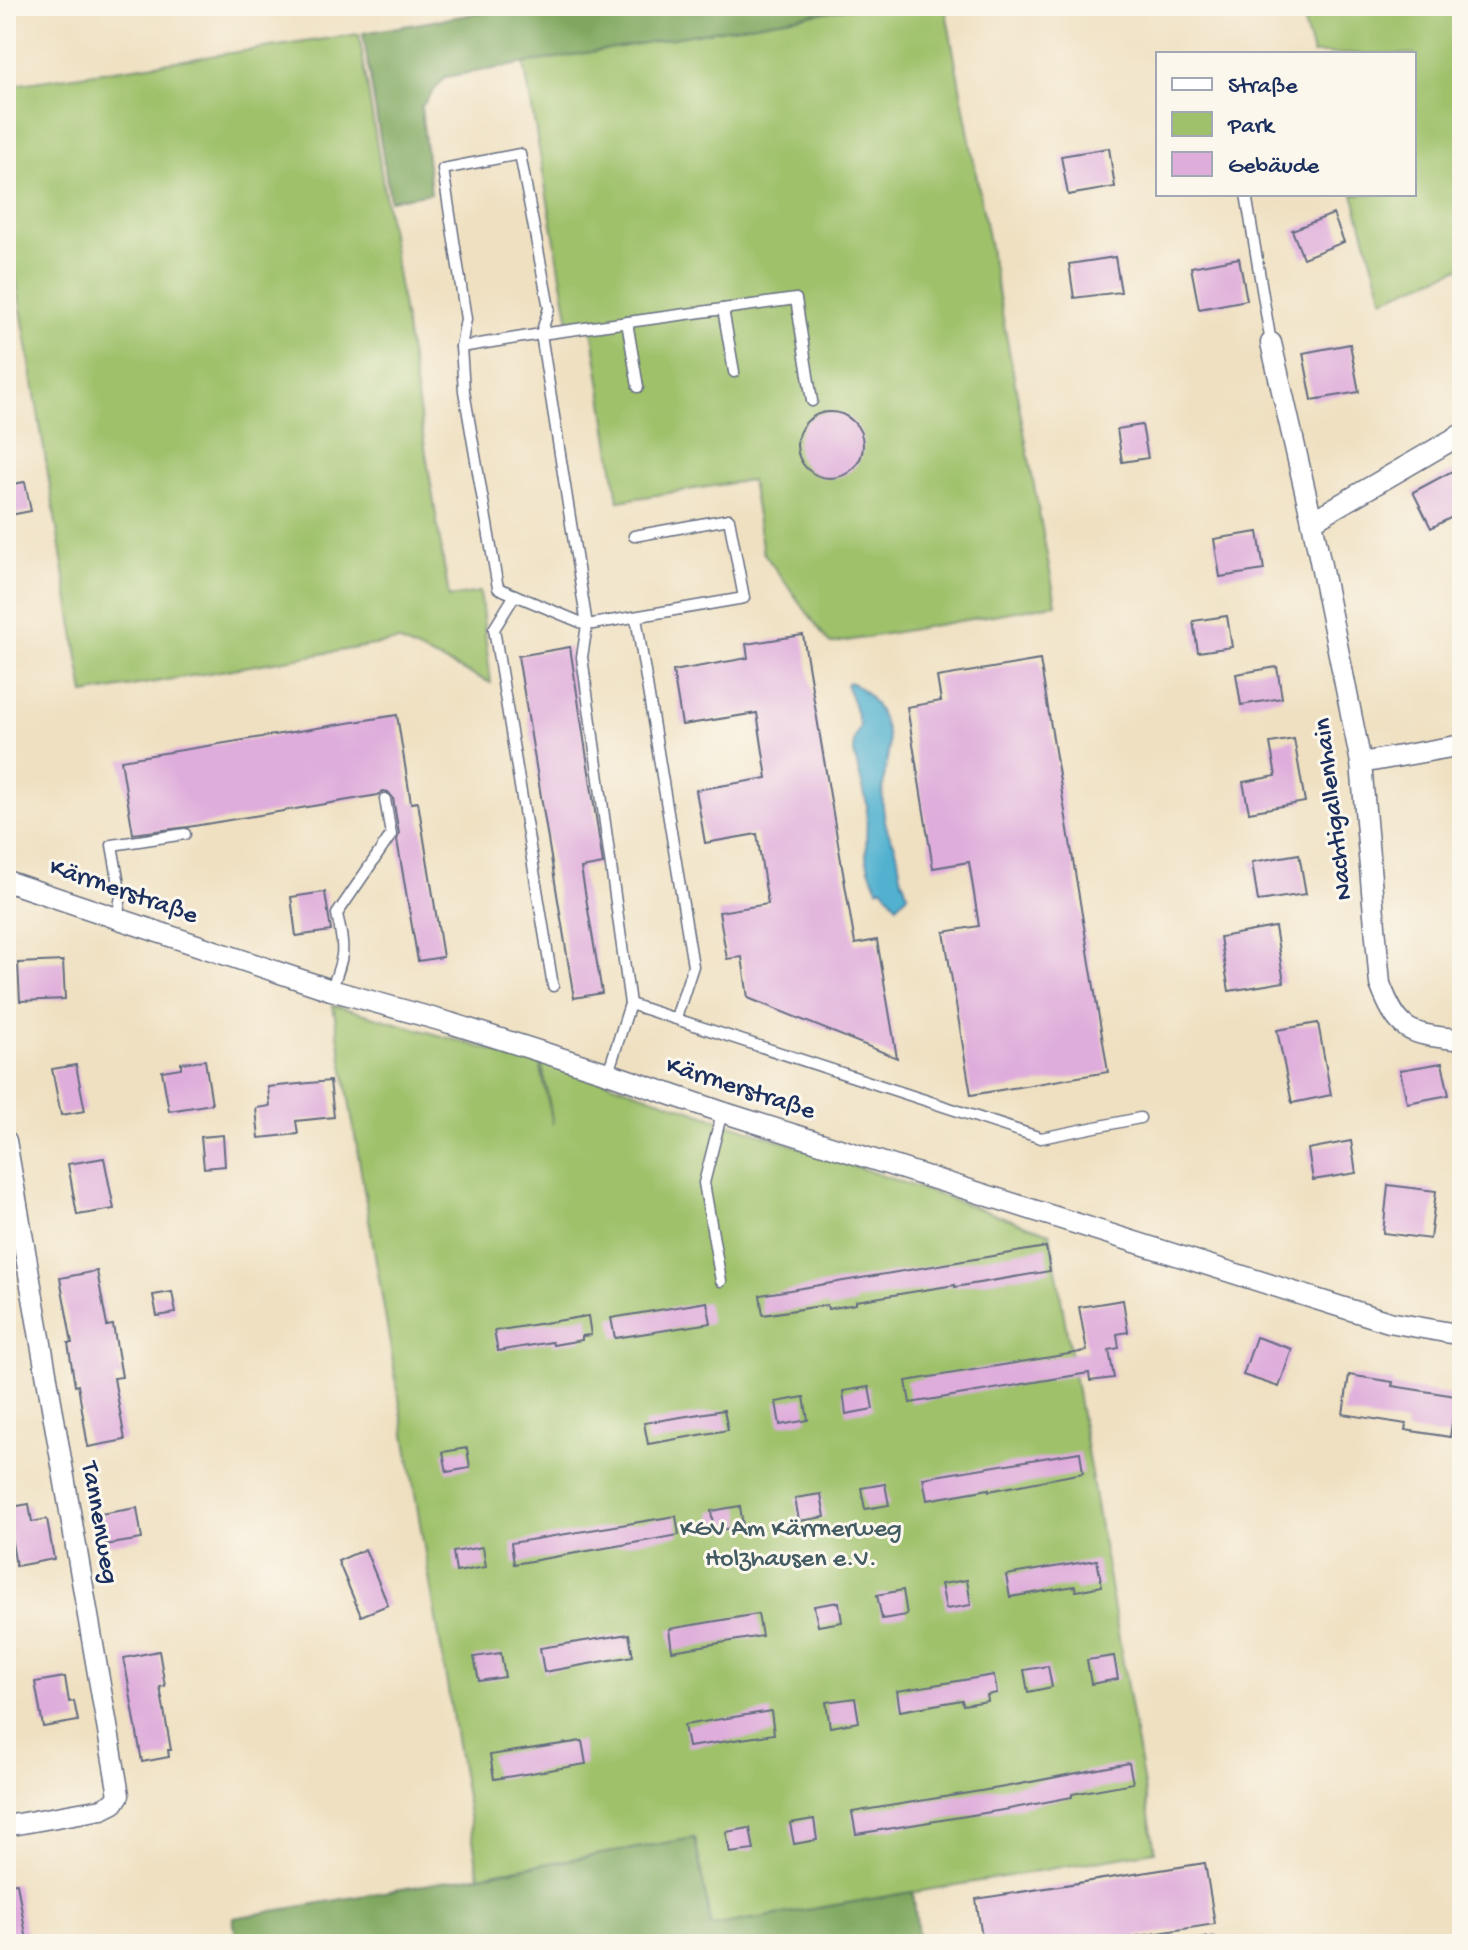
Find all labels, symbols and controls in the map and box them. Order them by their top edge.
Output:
legend [1156,52,1416,196]
text: Straße [1228,73,1298,102]
text: Park [1227,113,1276,142]
text: Gebäude [1228,153,1320,182]
street label: Nachtigallenhain [1308,716,1362,902]
street label: Kärrnerstraße [45,853,202,933]
street label: Kärrnerstraße [661,1051,819,1129]
street label: Tannenweg [72,1458,124,1586]
park label: KGV Am Kärrnerweg Holzhausen e.V. [680,1515,902,1576]

